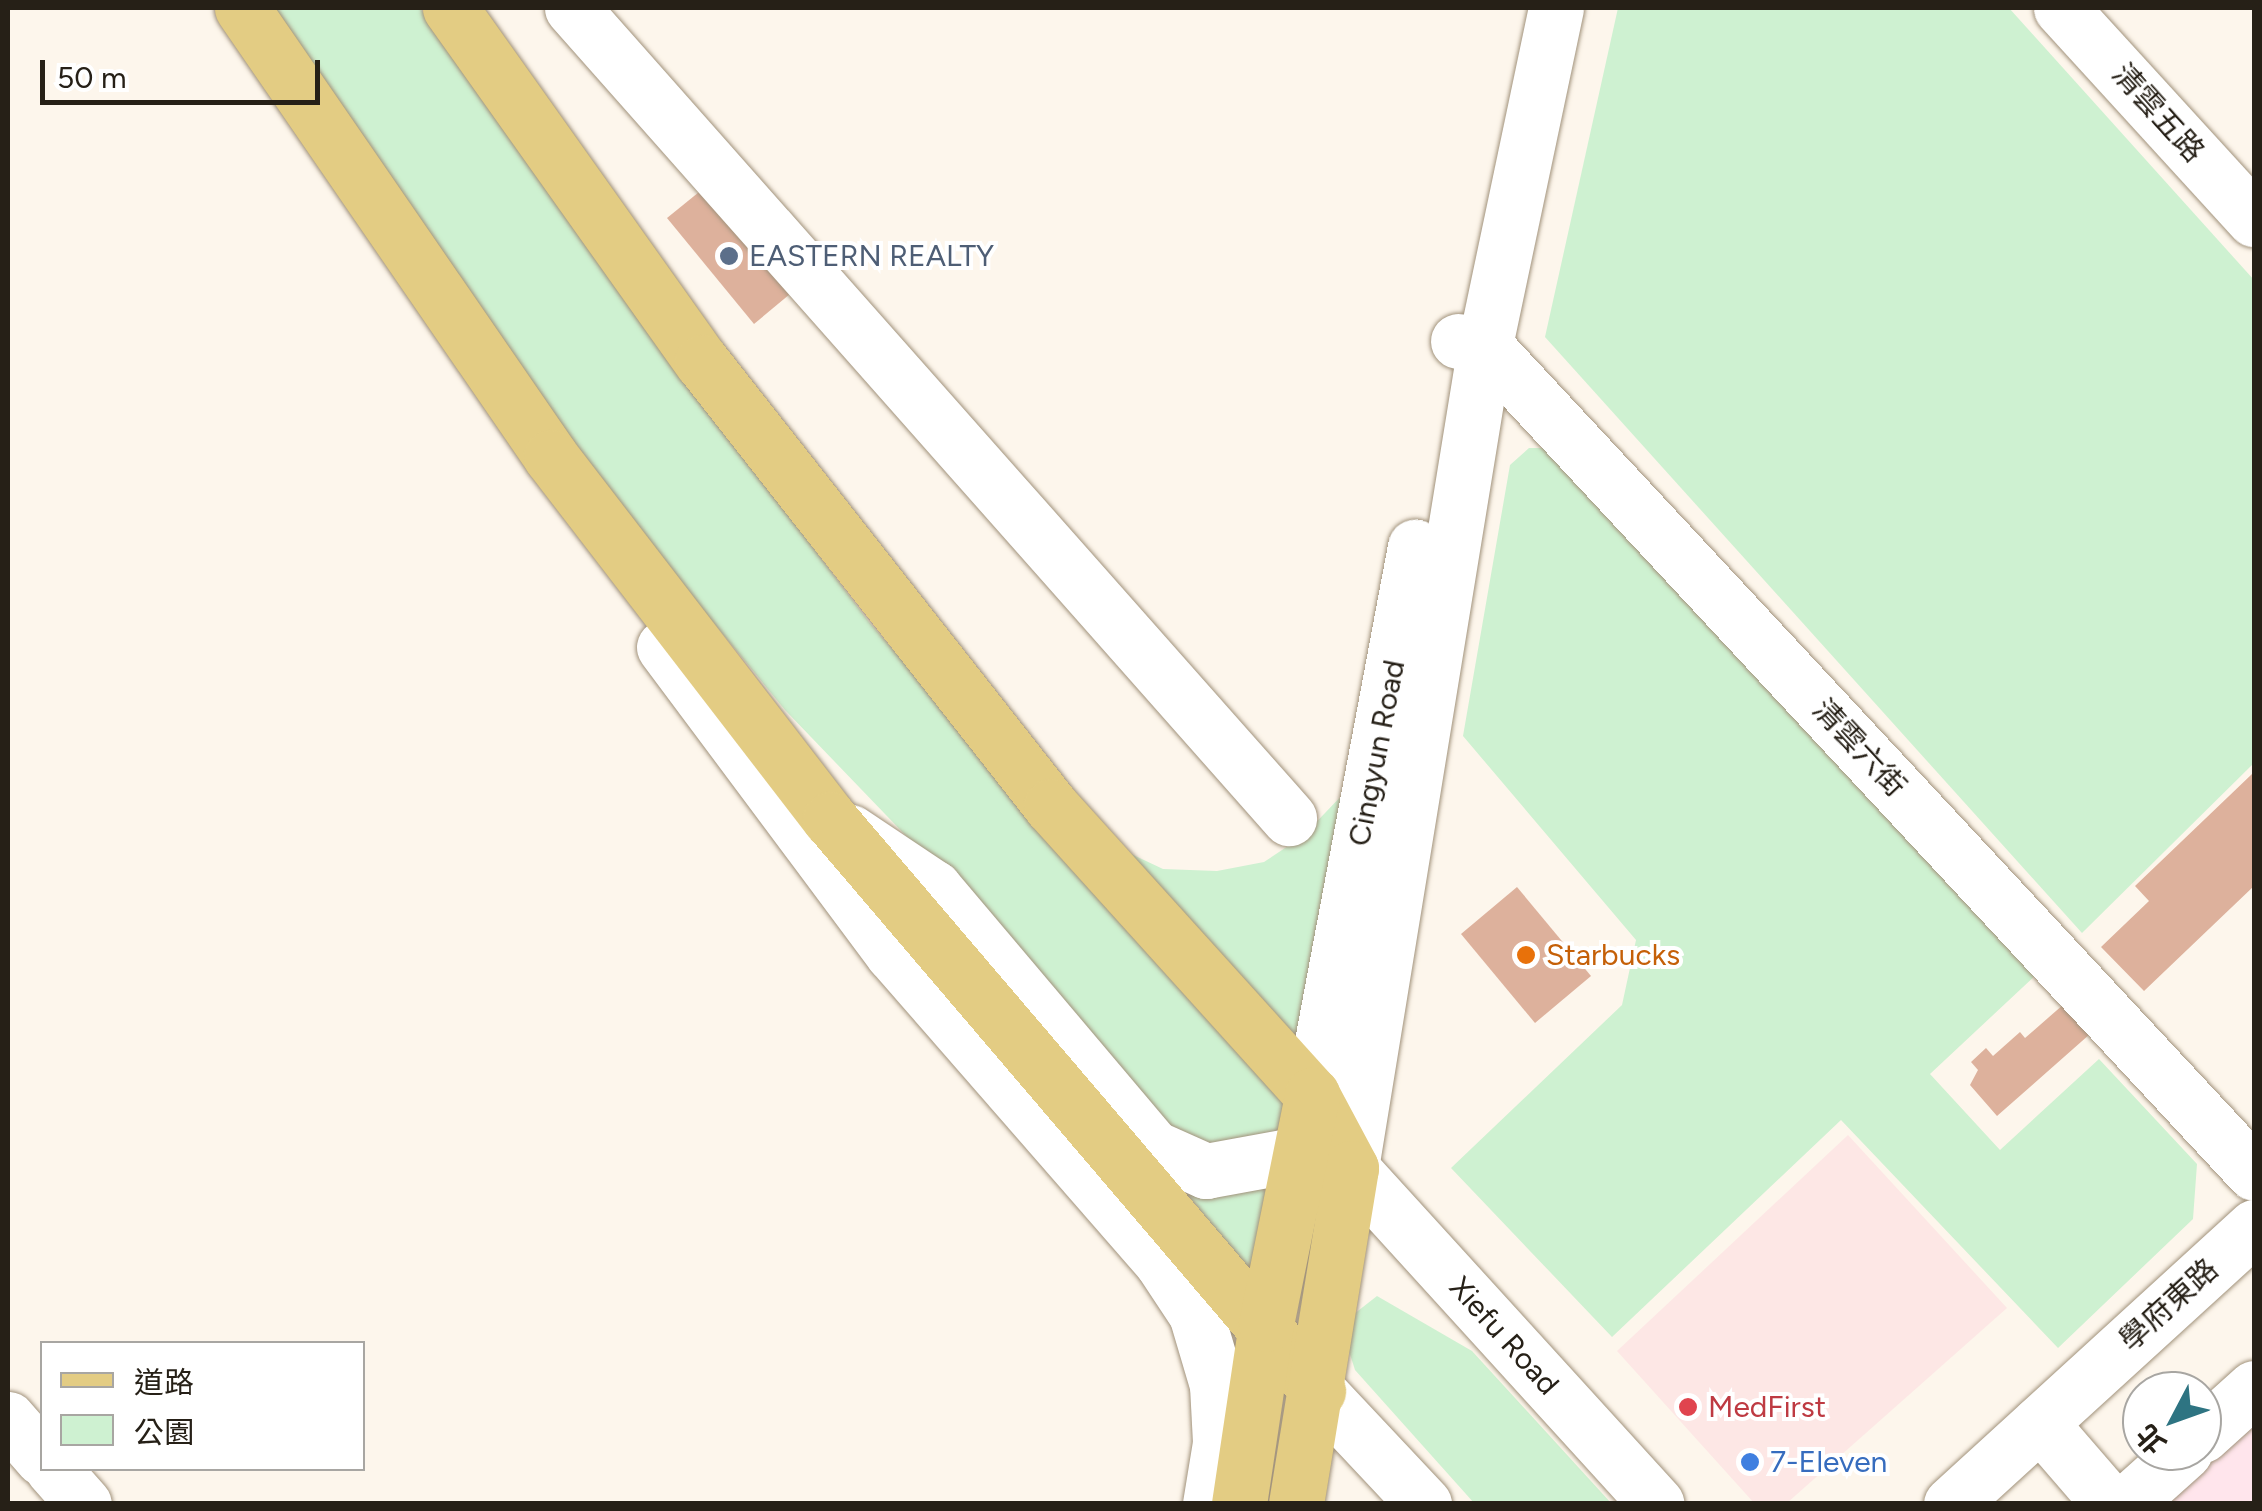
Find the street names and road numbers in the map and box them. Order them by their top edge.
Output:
street label: 清雲五路 [2104,56,2212,170]
street label: Cingyun Road [1341,657,1413,849]
street label: 清雲六街 [1805,692,1913,804]
street label: 學府東路 [2112,1251,2226,1359]
street label: Xiefu Road [1442,1270,1566,1402]

